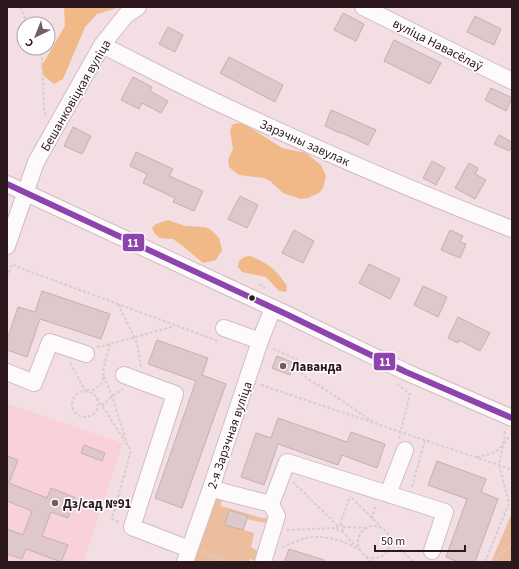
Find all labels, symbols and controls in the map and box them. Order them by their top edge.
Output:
street label: вуліца Навасёлаў [389,14,486,75]
north arrow [16,16,56,56]
text: С [22,35,37,51]
street label: Бешанковіцкая вуліца [36,36,115,155]
street label: Зарэчны завулак [257,115,353,171]
line badge: 11 [122,233,145,252]
text: 11 [127,236,139,251]
unlabelled marker [247,293,257,303]
line badge: 11 [373,352,396,371]
text: 11 [379,355,391,370]
place label: Лаванда [290,358,342,376]
marker: Лаванда [278,361,288,371]
street label: 2-я Зарэчная вуліца [203,379,257,491]
place label: Дз/сад №91 [63,495,132,513]
marker: Дз/сад №91 [50,498,60,508]
scale bar [375,527,465,553]
text: 50 m [381,533,405,550]

